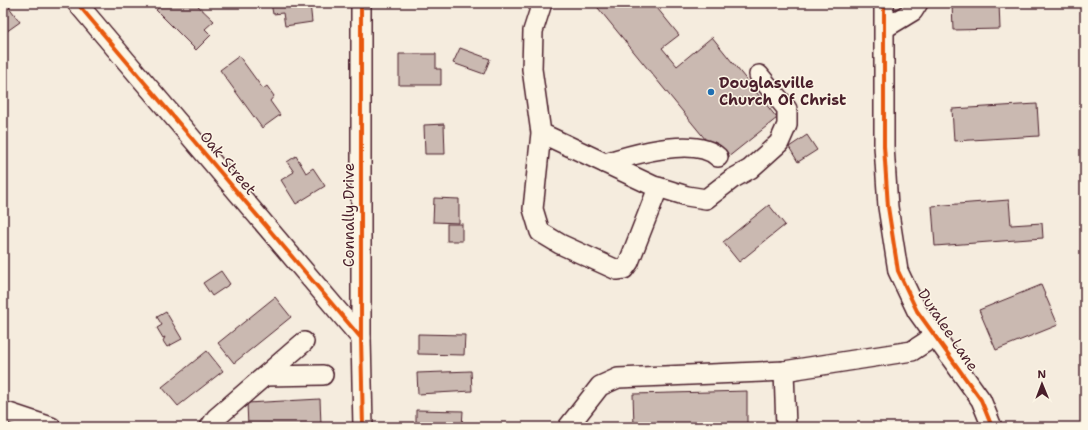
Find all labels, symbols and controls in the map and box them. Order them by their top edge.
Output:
place label: Douglasville Church Of Christ [719,73,846,110]
marker: Douglasville Church Of Christ [706,87,716,97]
street label: Oak Street [195,127,261,199]
street label: Connally Drive [339,163,359,267]
street label: Duralee Lane [913,285,983,375]
north arrow [1022,364,1062,404]
text: N [1037,367,1047,382]

